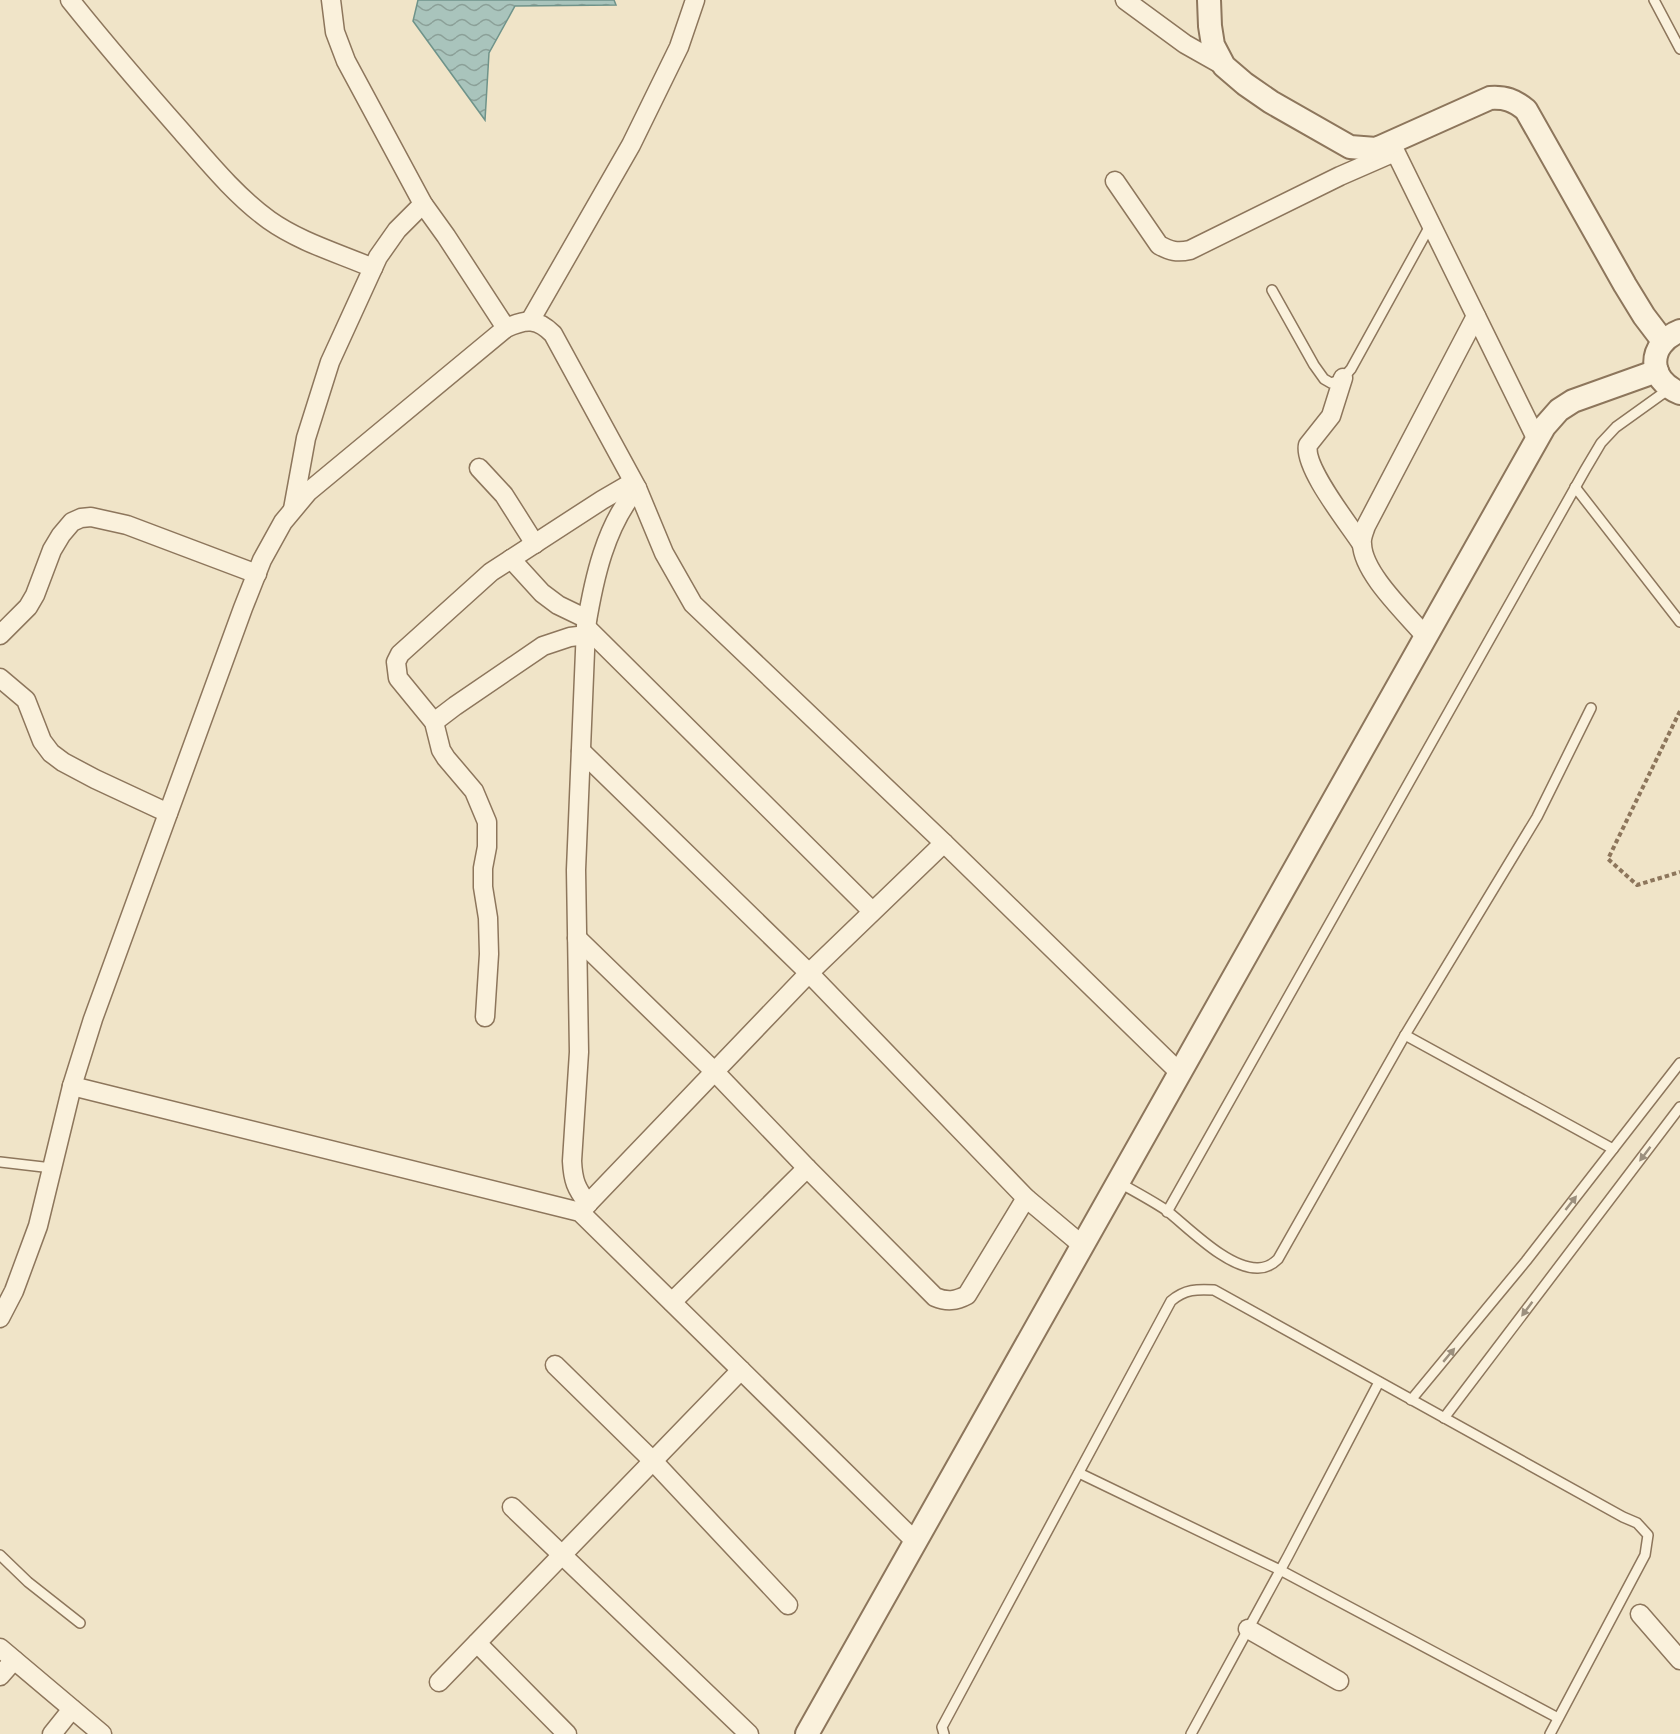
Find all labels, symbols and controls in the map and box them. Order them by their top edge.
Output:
one-way arrow [1638,1146,1651,1162]
one-way arrow [1565,1195,1578,1211]
one-way arrow [1521,1302,1533,1317]
one-way arrow [1442,1347,1455,1363]

